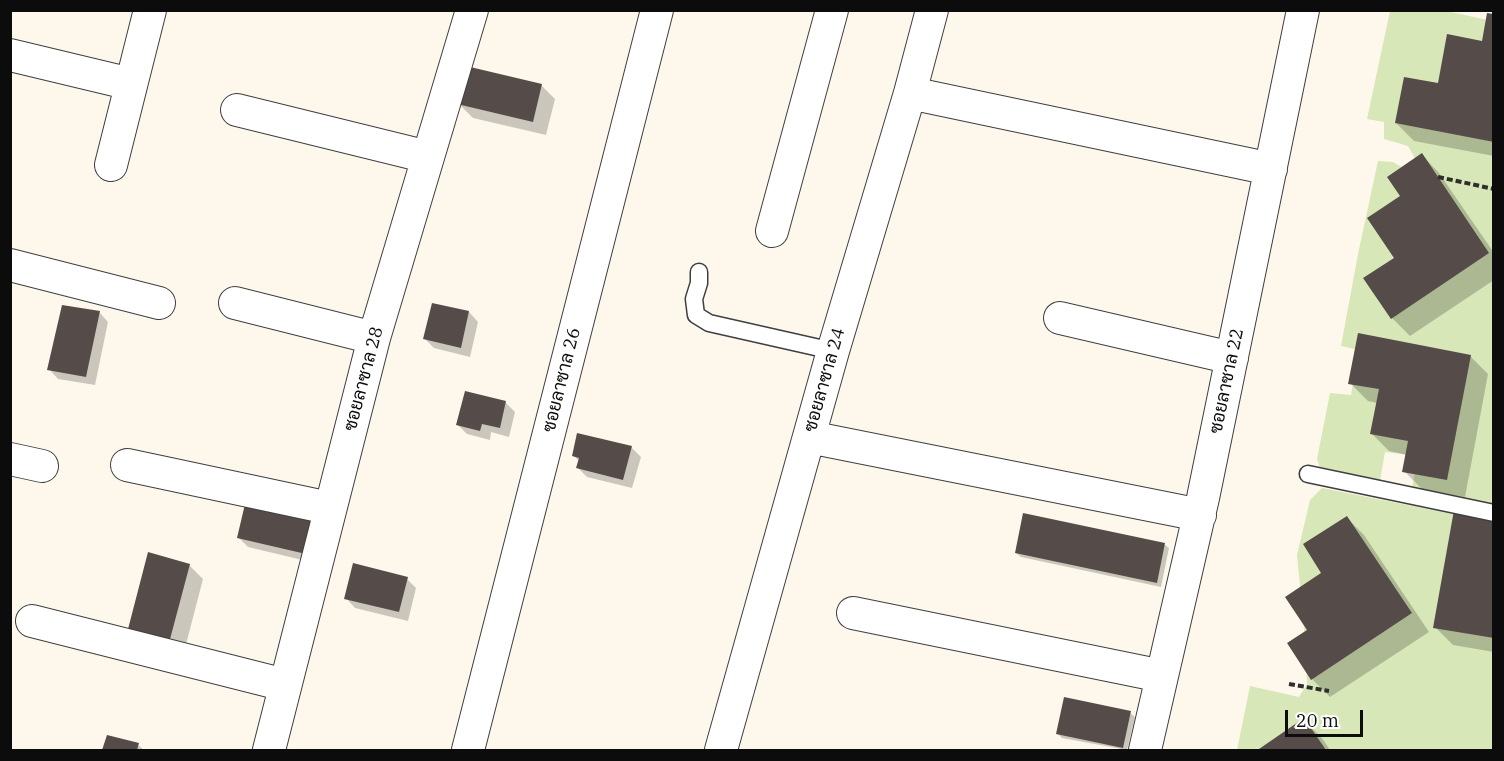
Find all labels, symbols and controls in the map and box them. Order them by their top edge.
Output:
street label: ซอยลาซาล 28 [340,324,388,434]
street label: ซอยลาซาล 26 [539,325,585,435]
street label: ซอยลาซาล 24 [800,326,850,434]
street label: ซอยลาซาล 22 [1205,326,1249,436]
scale bar [1288,698,1366,736]
text: 20 m [1296,709,1339,732]

